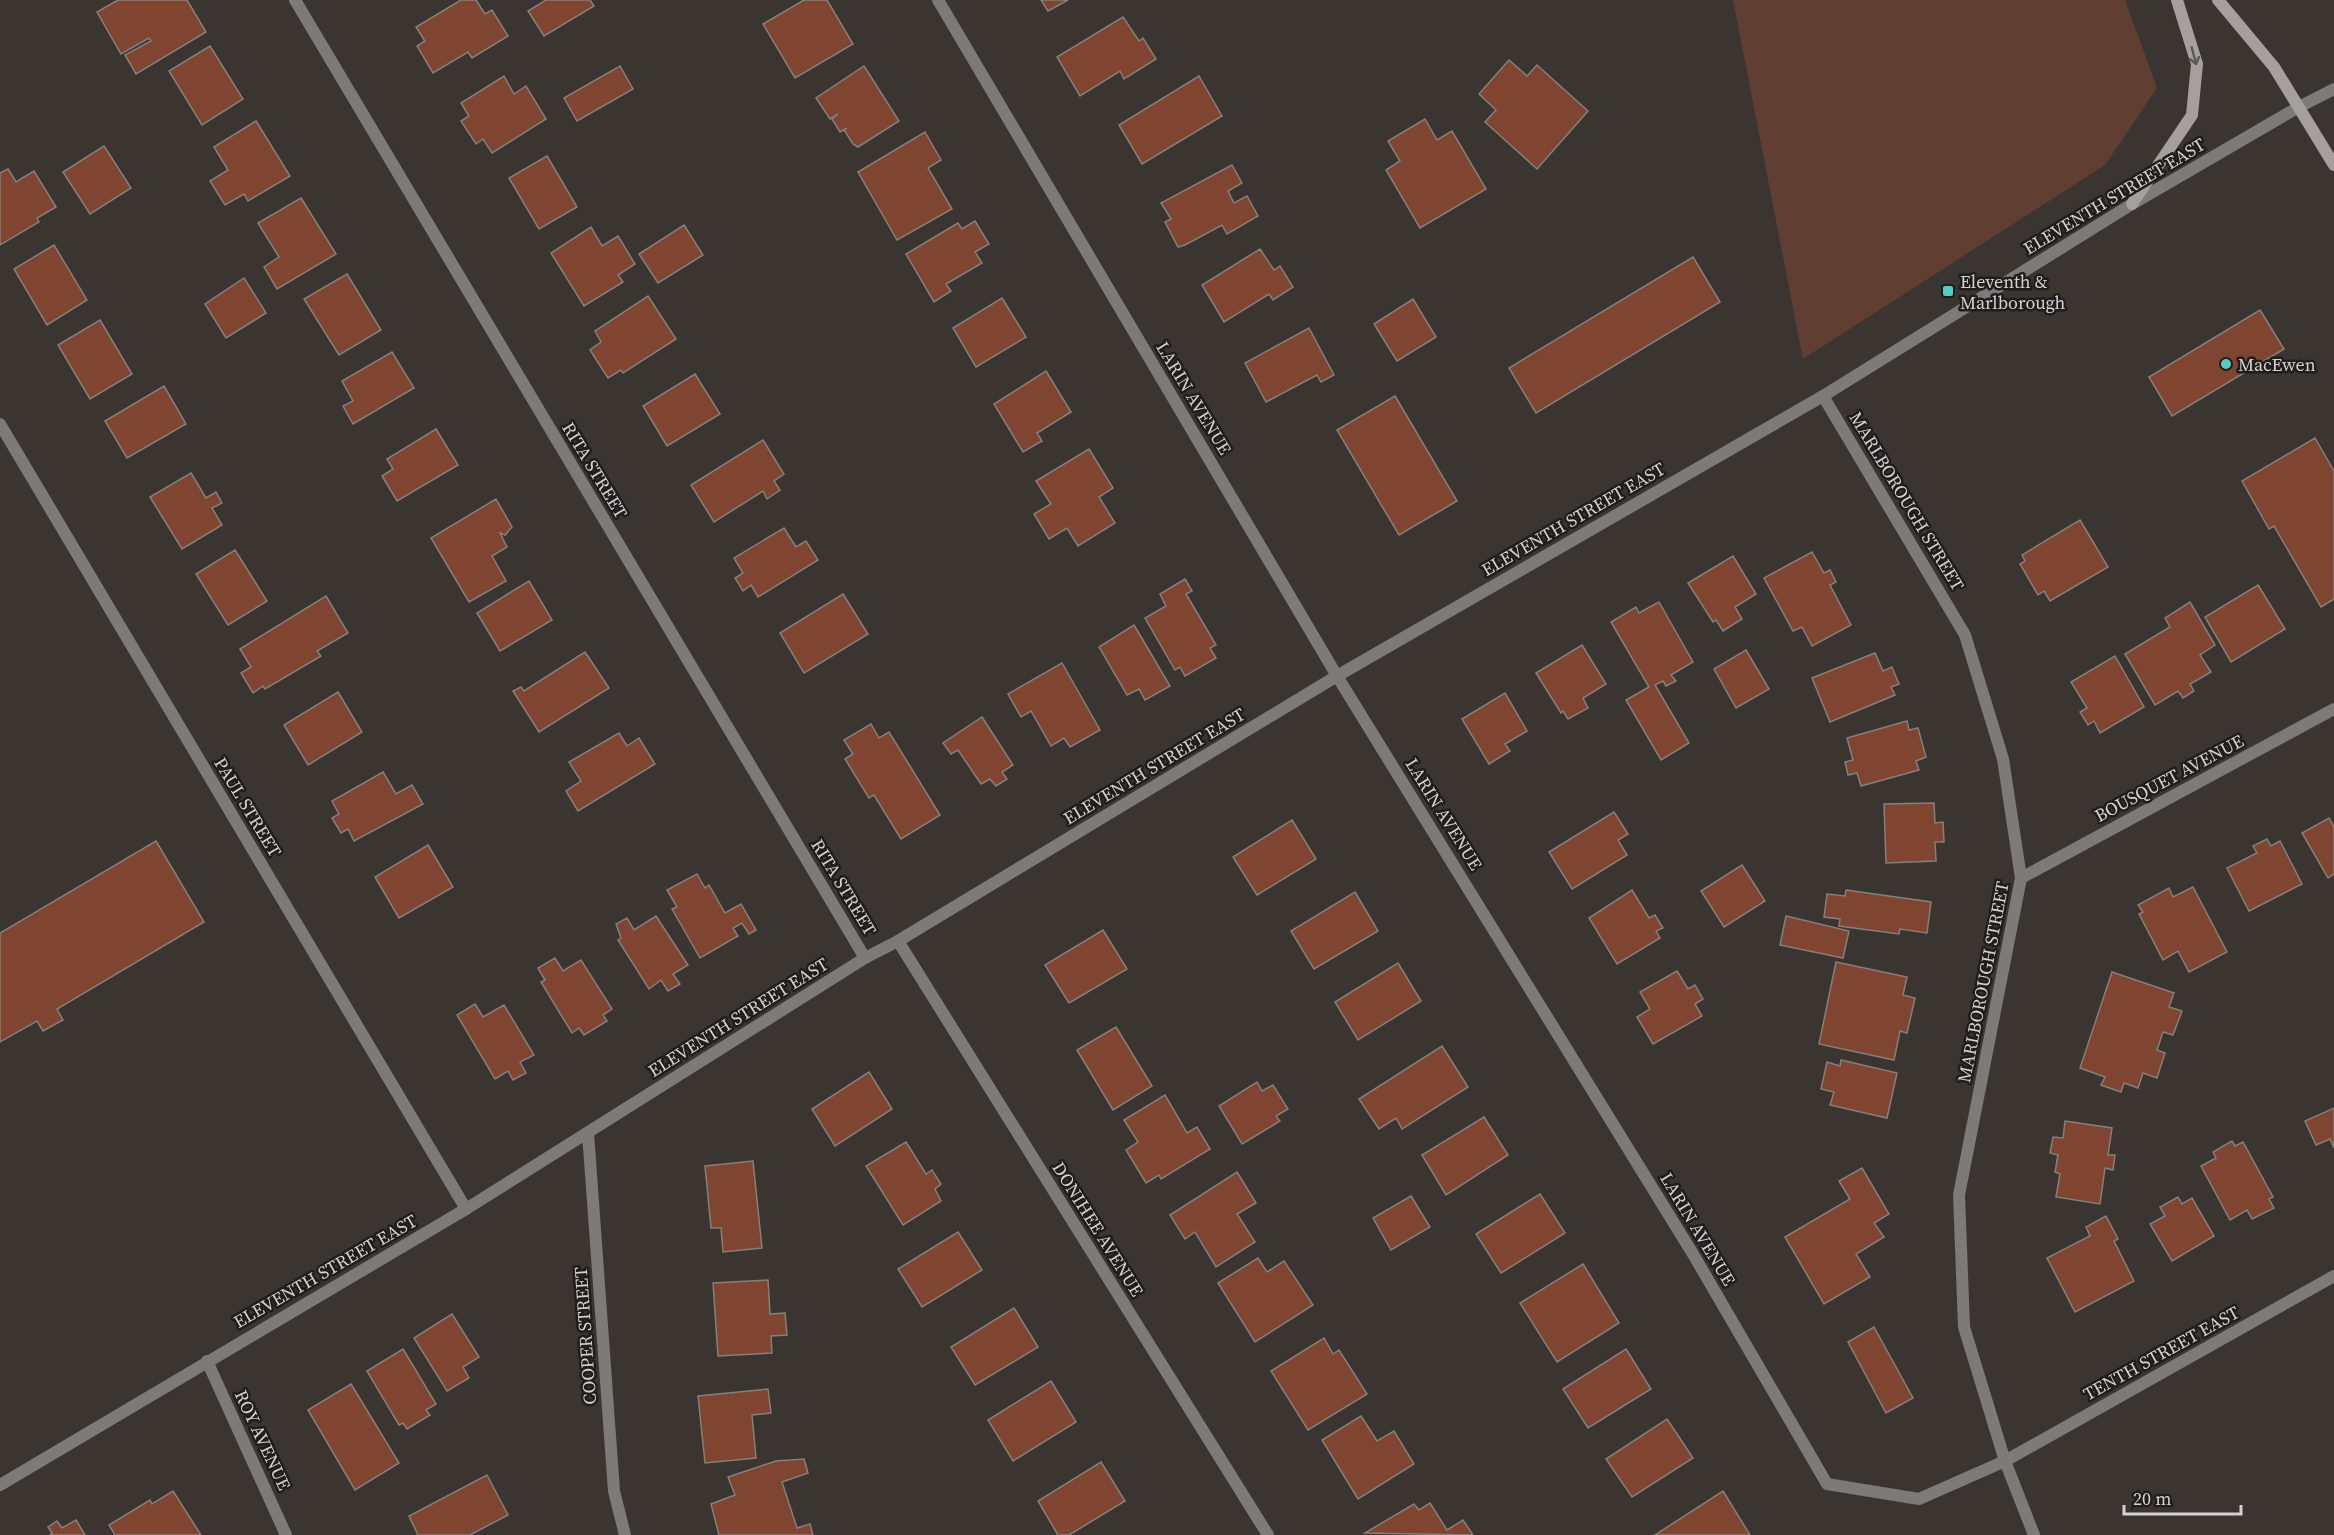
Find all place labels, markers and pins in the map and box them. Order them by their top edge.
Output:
place label: Eleventh & Marlborough [1960,269,2066,315]
marker: Eleventh & Marlborough [1941,284,1955,298]
place label: MacEwen [2238,352,2316,377]
marker: MacEwen [2219,357,2233,371]

